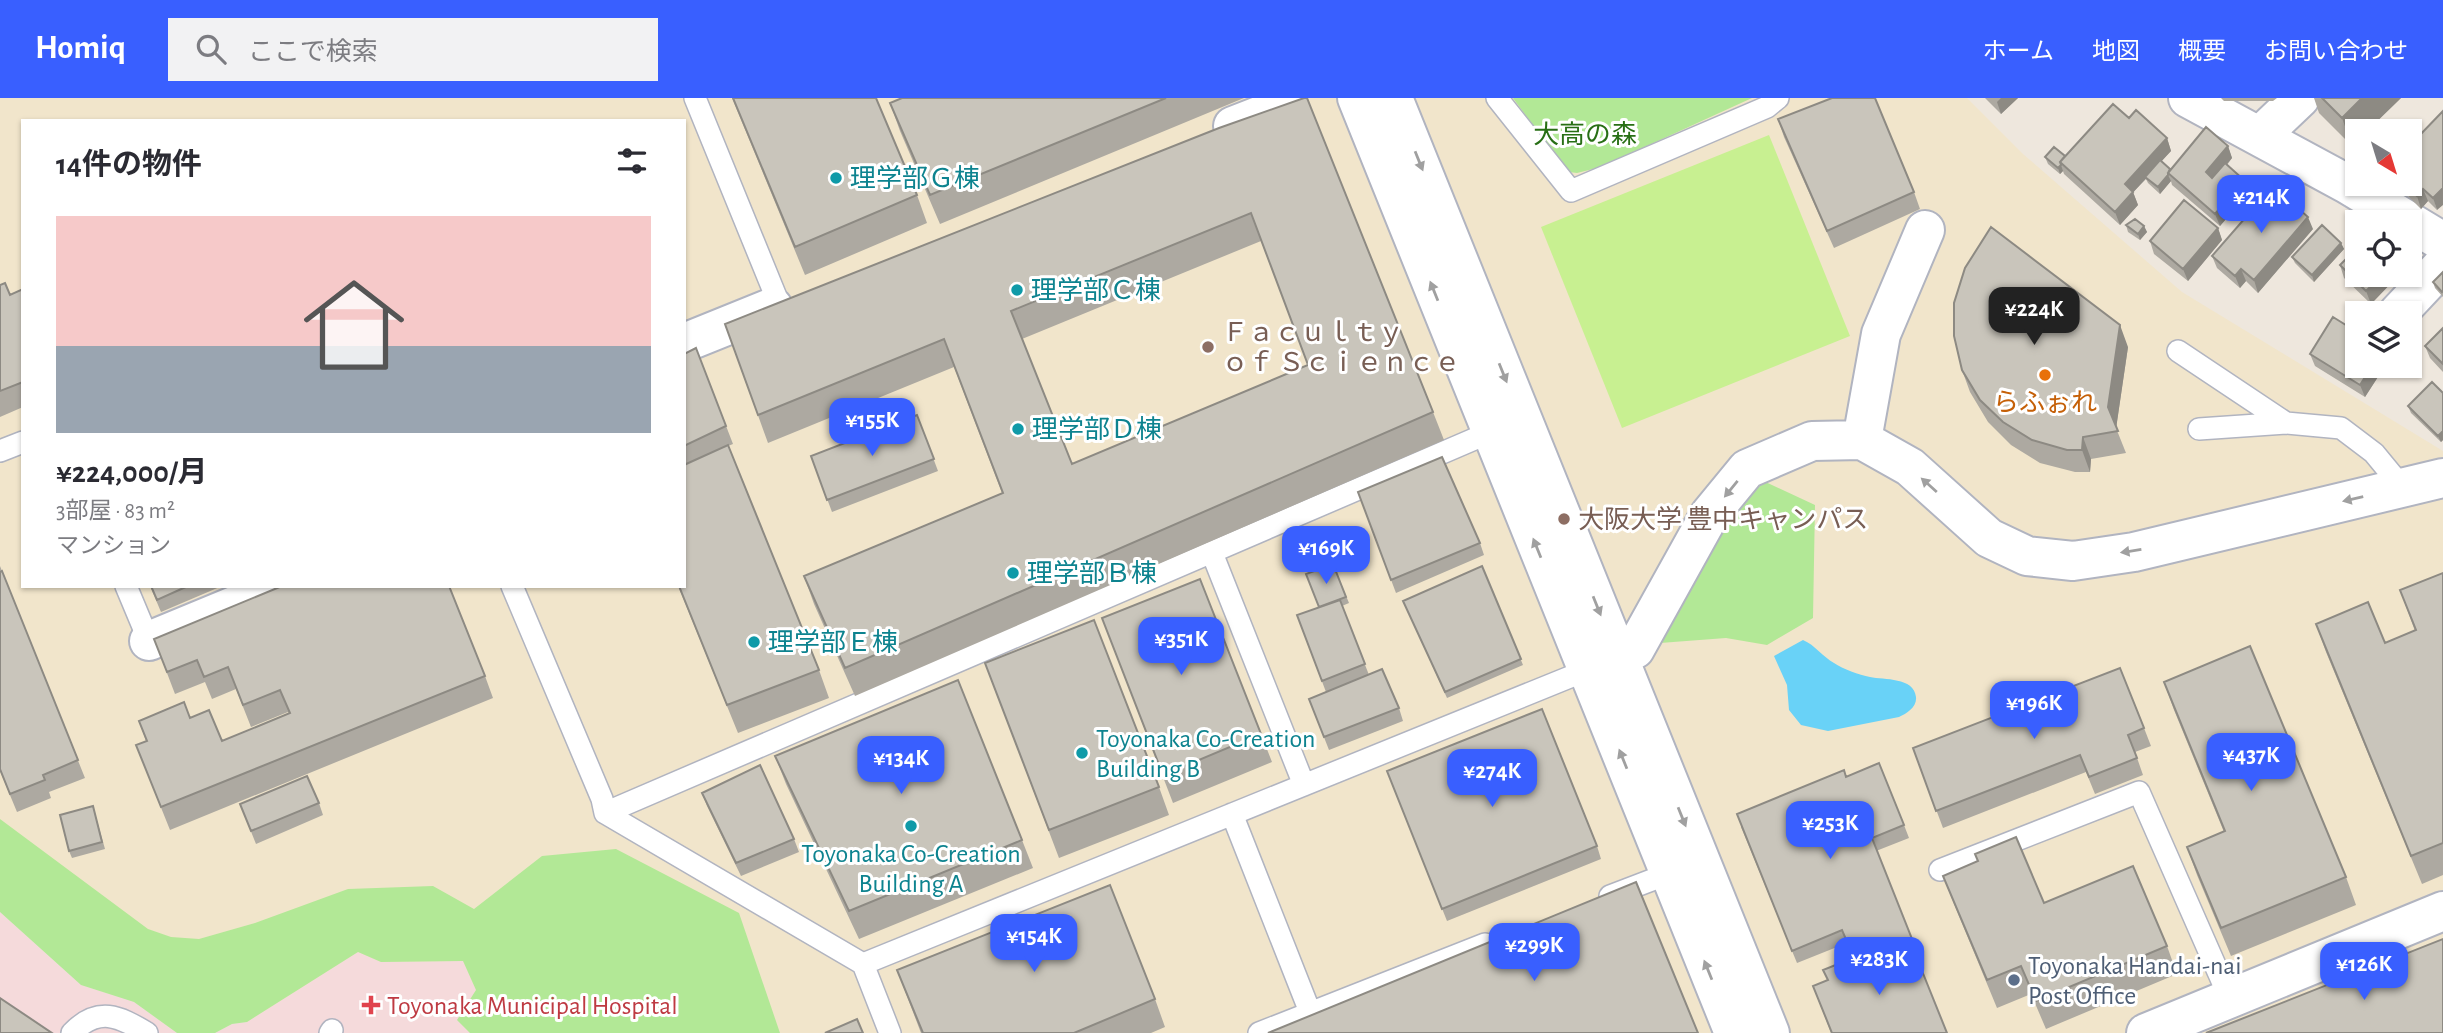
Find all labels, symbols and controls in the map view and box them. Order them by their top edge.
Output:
search box [168,18,658,81]
icon: search [192,30,230,68]
text: Homiq [35,32,126,65]
text: ここで検索 [248,39,378,65]
text: ホーム [1983,40,2054,64]
text: 地図 [2092,40,2140,64]
text: 概要 [2178,40,2226,64]
text: お問い合わせ [2264,40,2408,64]
north arrow [2345,119,2422,196]
map controls [2345,119,2422,378]
park label: 大高の森 [1533,121,1637,148]
icon: filters [613,142,651,180]
text: 14件の物件 [56,150,202,180]
one-way arrow [1413,151,1424,172]
place label: 理学部Ｇ棟 [850,164,980,192]
marker: 理学部Ｇ棟 [828,170,844,186]
pin: ¥214K [2212,176,2310,235]
text: ¥214K [2233,186,2289,209]
button: locate [2345,210,2422,287]
icon: home [291,262,417,388]
place label: 理学部Ｃ棟 [1031,276,1161,304]
one-way arrow [1429,281,1440,302]
marker: 理学部Ｃ棟 [1009,282,1025,298]
pin: ¥224K [1985,288,2083,347]
text: ¥224K [2005,298,2063,321]
button: layers [2345,301,2422,378]
place label: Ｆａｃｕｌｔｙ ｏｆ Ｓｃｉｅｎｃｅ [1222,320,1460,376]
marker: Ｆａｃｕｌｔｙ ｏｆ Ｓｃｉｅｎｃｅ [1200,339,1216,355]
one-way arrow [1497,362,1508,383]
marker: らふぉれ [2037,367,2053,383]
place label: らふぉれ [1993,390,2097,416]
pin: ¥155K [823,398,921,458]
text: ¥155K [845,409,899,432]
place label: 理学部Ｄ棟 [1032,415,1162,443]
marker: 理学部Ｄ棟 [1010,421,1026,437]
text: ¥224,000/月 [56,458,207,488]
one-way arrow [1920,477,1938,493]
one-way arrow [1724,480,1739,497]
one-way arrow [2341,494,2363,505]
text: 3部屋 · 83 m² [56,500,175,523]
place label: 大阪大学 豊中キャンパス [1578,505,1868,533]
marker: 大阪大学 豊中キャンパス [1556,511,1572,527]
pin: ¥169K [1277,526,1375,586]
text: マンション [56,535,171,558]
text: ¥169K [1298,537,1354,560]
one-way arrow [1532,537,1543,558]
one-way arrow [2120,546,2142,557]
place label: 理学部Ｂ棟 [1027,559,1157,587]
marker: 理学部Ｂ棟 [1005,565,1021,581]
one-way arrow [1592,596,1603,617]
pin: ¥351K [1132,618,1230,677]
place label: 理学部Ｅ棟 [768,628,898,656]
text: ¥351K [1154,628,1208,651]
marker: 理学部Ｅ棟 [746,634,762,650]
pin: ¥196K [1985,682,2083,741]
text: ¥196K [2006,692,2062,715]
place label: Toyonaka Co-Creation Building B [1096,726,1315,782]
pin: ¥437K [2202,734,2300,793]
pin: ¥134K [852,736,950,796]
text: ¥437K [2223,744,2279,767]
marker: Toyonaka Co-Creation Building B [1074,745,1090,761]
text: ¥134K [873,747,929,770]
one-way arrow [1617,748,1628,769]
pin: ¥274K [1443,750,1541,809]
text: ¥274K [1463,760,1521,783]
pin: ¥253K [1781,802,1879,861]
one-way arrow [1677,807,1688,828]
text: ¥253K [1802,812,1858,835]
marker: Toyonaka Co-Creation Building A [903,818,919,834]
place label: Toyonaka Co-Creation Building A [801,841,1021,897]
pin: ¥154K [985,914,1083,974]
pin: ¥299K [1485,924,1583,983]
text: ¥154K [1006,925,1062,948]
text: ¥299K [1505,934,1563,957]
pin: ¥283K [1830,937,1928,997]
pin: ¥126K [2315,942,2413,1002]
text: ¥283K [1850,948,1908,971]
place label: Toyonaka Handai-nai Post Office [2028,953,2242,1009]
text: ¥126K [2336,953,2392,976]
one-way arrow [1703,959,1714,980]
marker: Toyonaka Handai-nai Post Office [2006,972,2022,988]
place label: Toyonaka Municipal Hospital [387,993,678,1019]
marker: Toyonaka Municipal Hospital [361,995,381,1015]

